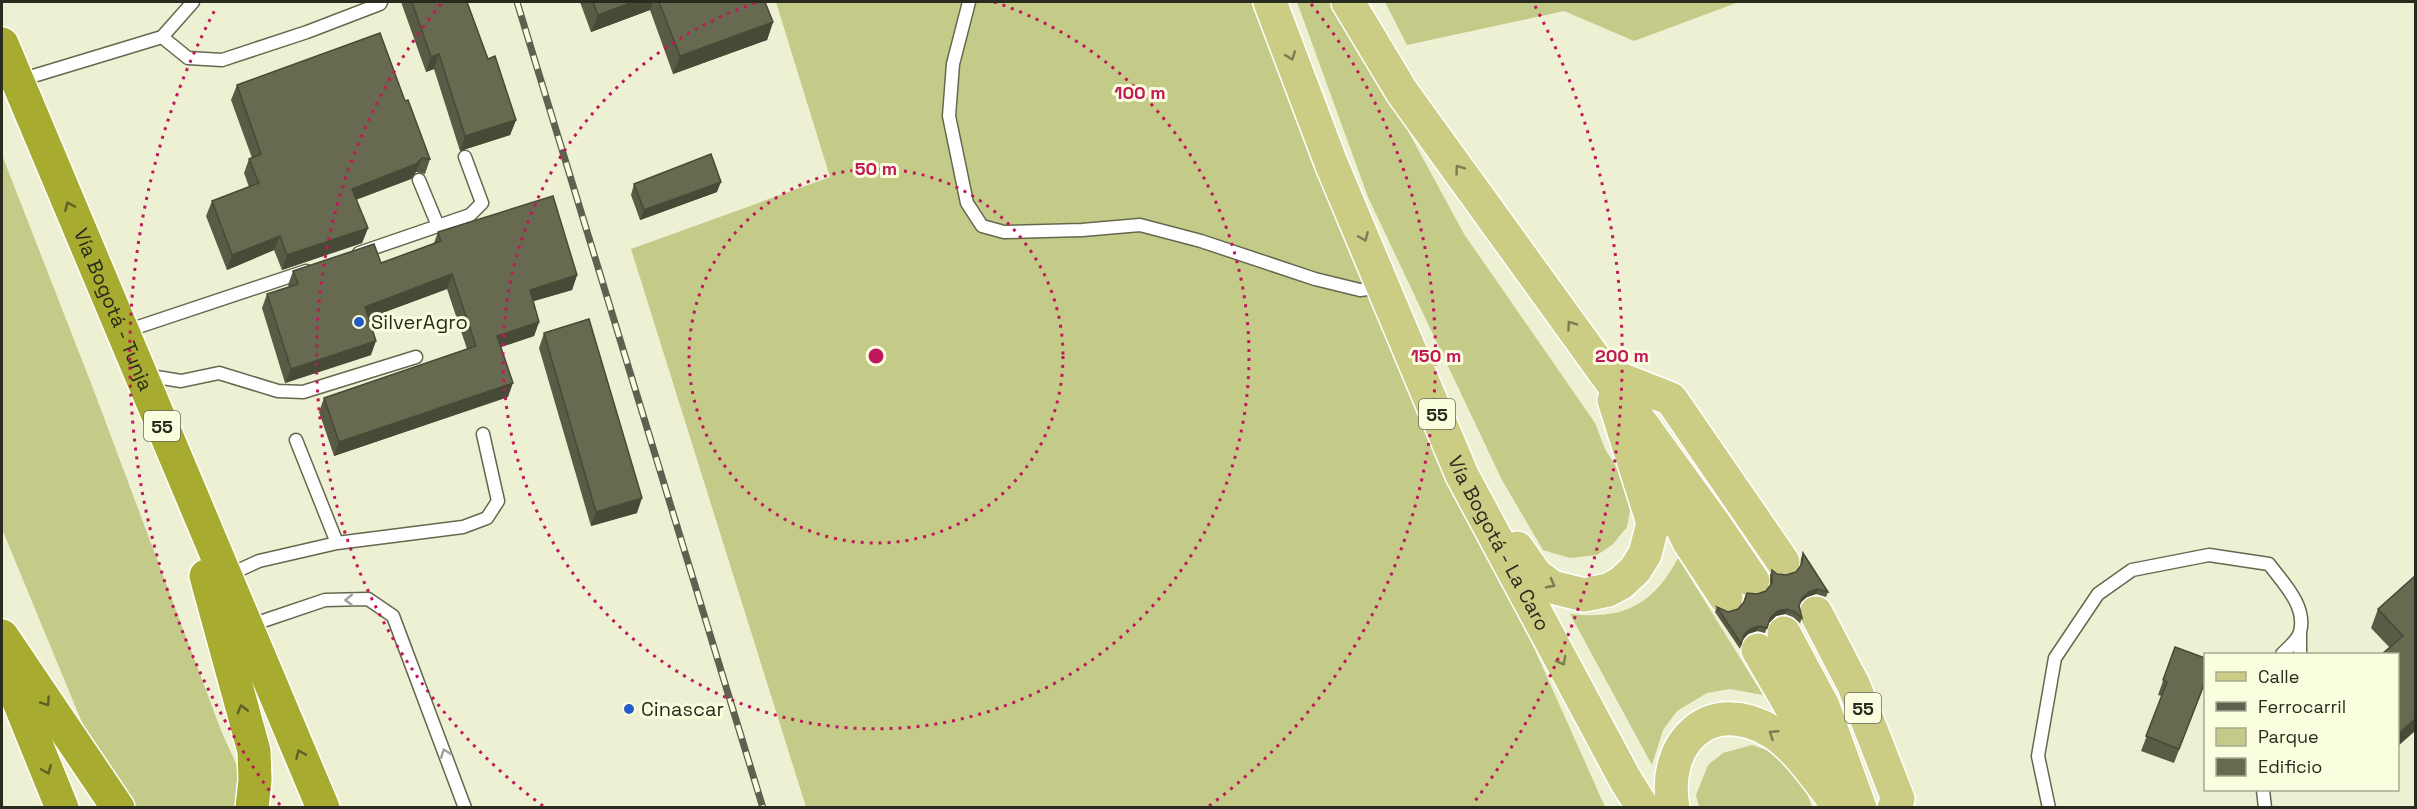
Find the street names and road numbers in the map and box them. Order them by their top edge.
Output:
street label: Vía Bogotá - Tunja [68,224,159,395]
road number: 55 [1419,399,1455,429]
road number: 55 [144,411,180,441]
street label: Vía Bogotá - La Caro [1442,452,1556,635]
road number: 55 [1845,693,1881,723]

